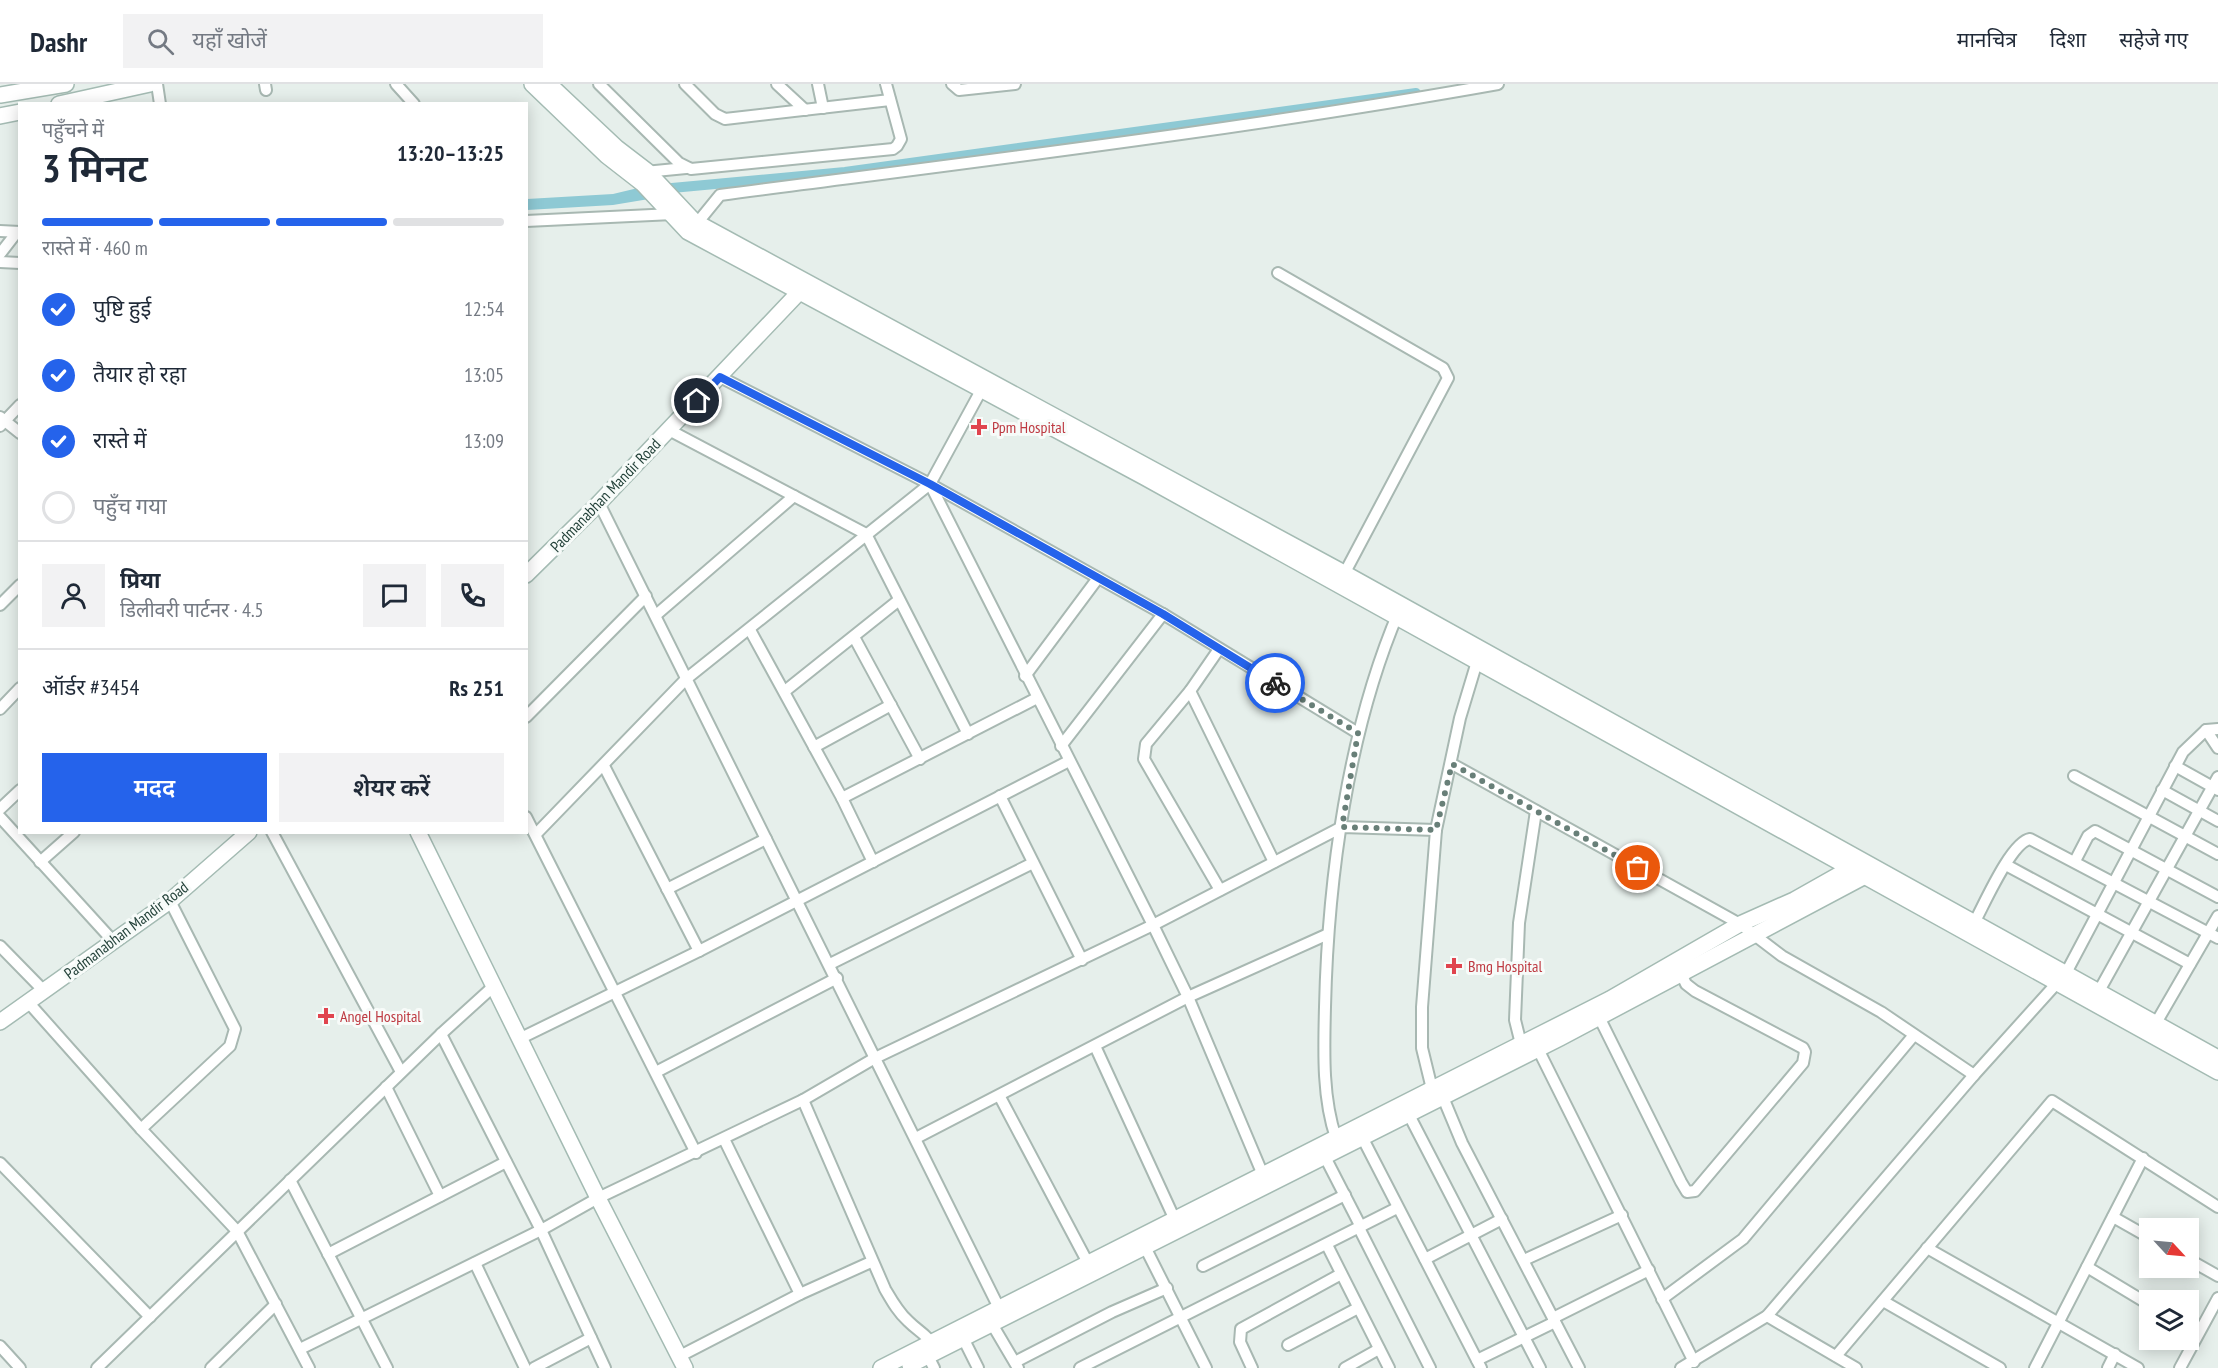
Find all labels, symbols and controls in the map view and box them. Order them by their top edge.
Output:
search box [123,14,543,68]
text: Dashr [30,23,87,60]
icon: search [144,25,177,58]
text: यहाँ खोजें [192,26,267,54]
text: मानचित्र [1957,26,2017,53]
text: दिशा [2050,26,2086,53]
text: सहेजे गए [2119,26,2188,53]
text: पहुँचने में [42,117,104,143]
text: 13:20–13:25 [397,139,504,167]
text: 3 मिनट [42,142,148,193]
text: रास्ते में · 460 m [42,235,148,261]
icon: check [42,293,75,326]
text: पुष्टि हुई [93,294,151,322]
text: 12:54 [464,296,504,322]
icon: check [42,359,75,392]
text: तैयार हो रहा [93,360,186,388]
text: 13:05 [464,362,504,388]
pin [671,375,722,426]
icon: home [680,384,713,417]
place label: Ppm Hospital [992,417,1066,437]
marker: Ppm Hospital [970,418,988,436]
icon: check [42,425,75,458]
text: रास्ते में [93,426,147,454]
text: 13:09 [464,428,504,454]
street label: Padmanabhan Mandir Road [546,434,664,556]
text: पहुँच गया [93,492,167,520]
button: person [42,564,105,627]
button: chat [363,564,426,627]
button: phone [441,564,504,627]
text: प्रिया [120,566,160,594]
text: डिलीवरी पार्टनर · 4.5 [120,597,264,623]
courier [1245,653,1305,713]
icon: bike [1259,667,1292,700]
text: ऑर्डर #3454 [42,673,139,701]
text: Rs 251 [449,674,504,702]
button: मदद [42,753,267,822]
button: शेयर करें [279,753,504,822]
pin [1612,842,1663,893]
icon: bag [1621,851,1654,884]
street label: Padmanabhan Mandir Road [60,877,192,983]
place label: Bmg Hospital [1468,956,1542,976]
marker: Bmg Hospital [1445,957,1463,975]
place label: Angel Hospital [340,1006,421,1026]
marker: Angel Hospital [317,1007,335,1025]
north arrow [2139,1218,2199,1278]
map controls [2139,1218,2199,1350]
button: layers [2139,1290,2199,1350]

